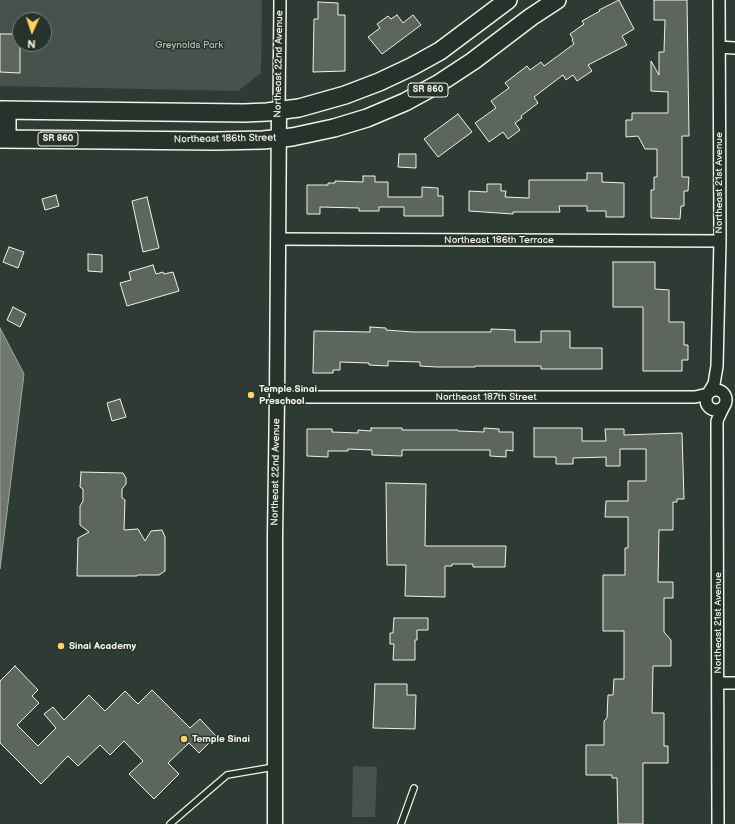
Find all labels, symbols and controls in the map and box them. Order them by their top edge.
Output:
street label: Northeast 22nd Avenue [272,10,286,118]
north arrow [12,12,52,52]
text: N [27,37,36,50]
park label: Greynolds Park [155,39,223,51]
road number: SR 860 [408,83,448,97]
road number: SR 860 [38,132,78,146]
street label: Northeast 186th Street [174,132,276,146]
street label: Northeast 21st Avenue [713,132,725,234]
street label: Northeast 186th Terrace [444,234,554,246]
place label: Temple Sinai Preschool [259,383,317,406]
marker: Temple Sinai Preschool [246,390,256,400]
street label: Northeast 187th Street [435,391,537,403]
street label: Northeast 22nd Avenue [269,418,283,526]
street label: Northeast 21st Avenue [712,572,724,674]
place label: Sinai Academy [69,640,136,652]
marker: Sinai Academy [56,641,66,651]
place label: Temple Sinai [192,733,250,745]
marker: Temple Sinai [179,734,189,744]

